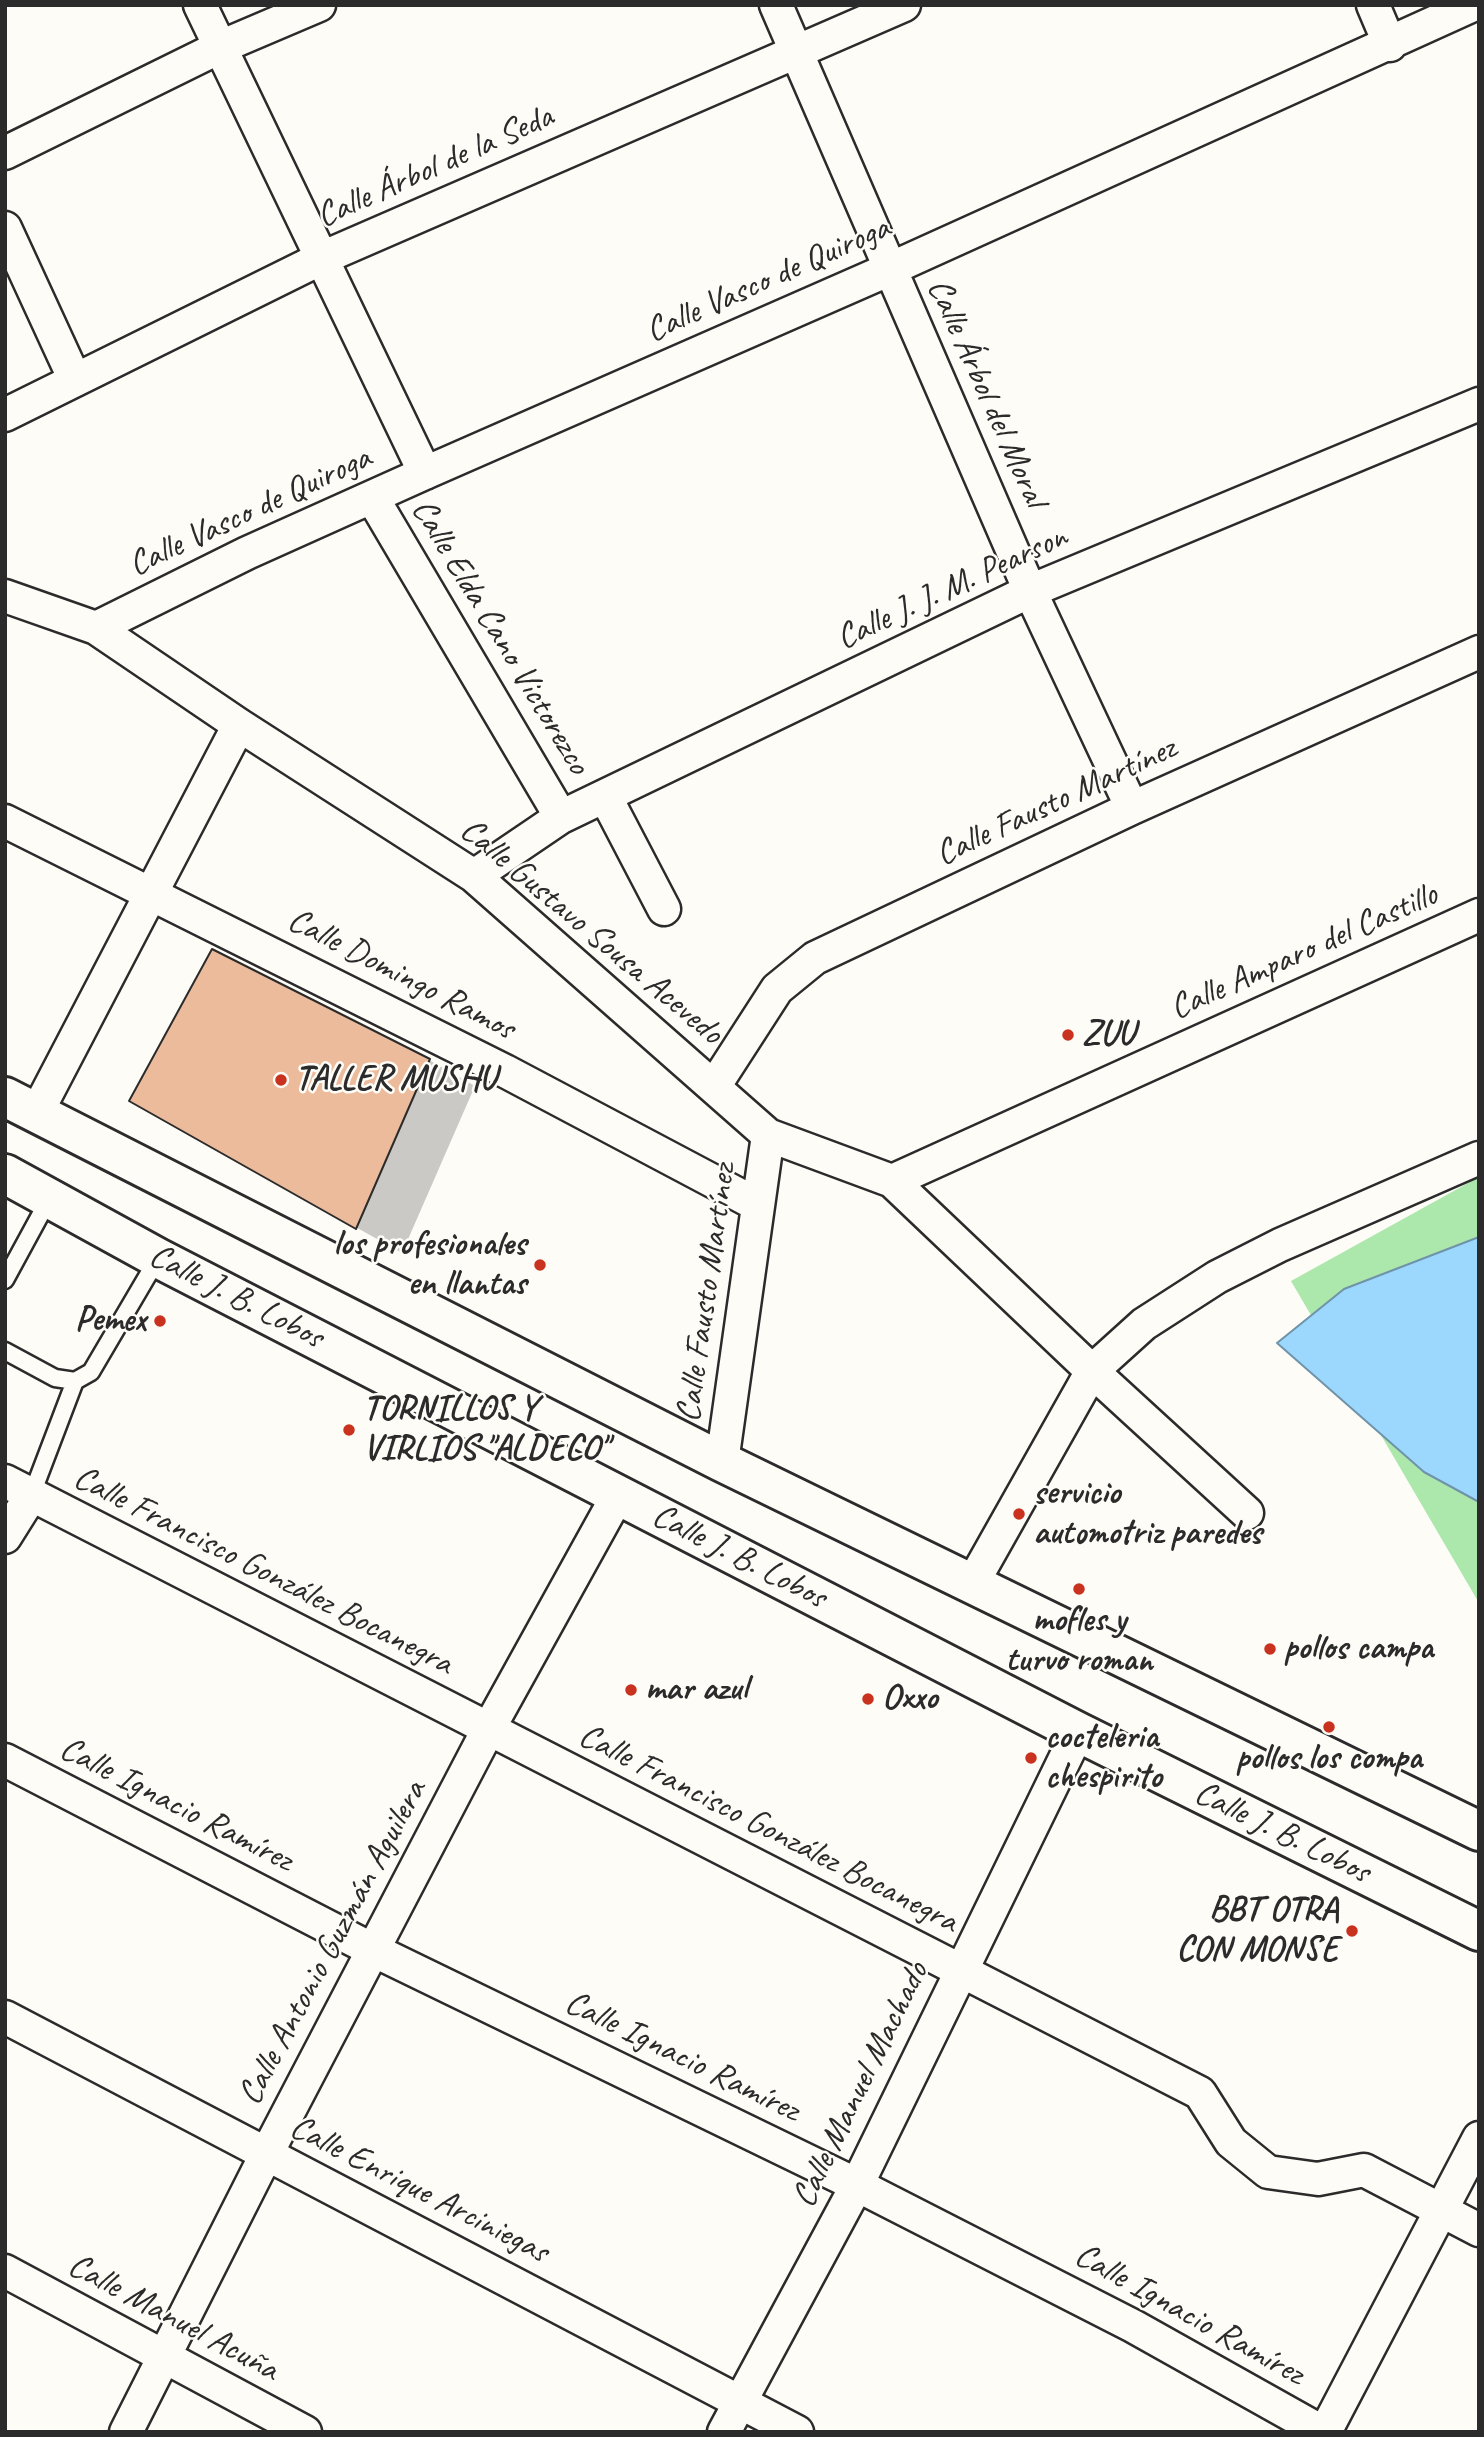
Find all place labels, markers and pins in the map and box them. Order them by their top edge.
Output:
place label: ZUU [1082,1014,1134,1056]
marker: ZUU [1060,1027,1076,1043]
place label: TALLER MUSHU [295,1059,496,1101]
marker: TALLER MUSHU [273,1072,289,1088]
place label: los profesionales en llantas [333,1224,526,1306]
marker: los profesionales en llantas [532,1257,548,1273]
place label: Pemex [75,1300,146,1342]
marker: Pemex [152,1313,168,1329]
place label: TORNILLOS Y VIRLIOS "ALDECO" [363,1389,607,1471]
marker: TORNILLOS Y VIRLIOS "ALDECO" [341,1422,357,1438]
place label: servicio automotriz paredes [1033,1473,1262,1555]
marker: servicio automotriz paredes [1011,1506,1027,1522]
marker: mofles y turvo roman [1071,1581,1087,1597]
place label: mofles y turvo roman [1006,1600,1152,1682]
place label: pollos campa [1284,1628,1433,1670]
marker: pollos campa [1262,1641,1278,1657]
place label: mar azul [645,1669,747,1711]
place label: Oxxo [882,1678,937,1720]
marker: mar azul [623,1682,639,1698]
marker: Oxxo [860,1691,876,1707]
place label: cocteleria chespirito [1045,1717,1162,1799]
marker: pollos los compa [1321,1719,1337,1735]
place label: pollos los compa [1236,1738,1422,1780]
marker: cocteleria chespirito [1023,1750,1039,1766]
place label: BBT OTRA CON MONSE [1176,1890,1338,1972]
marker: BBT OTRA CON MONSE [1344,1923,1360,1939]

